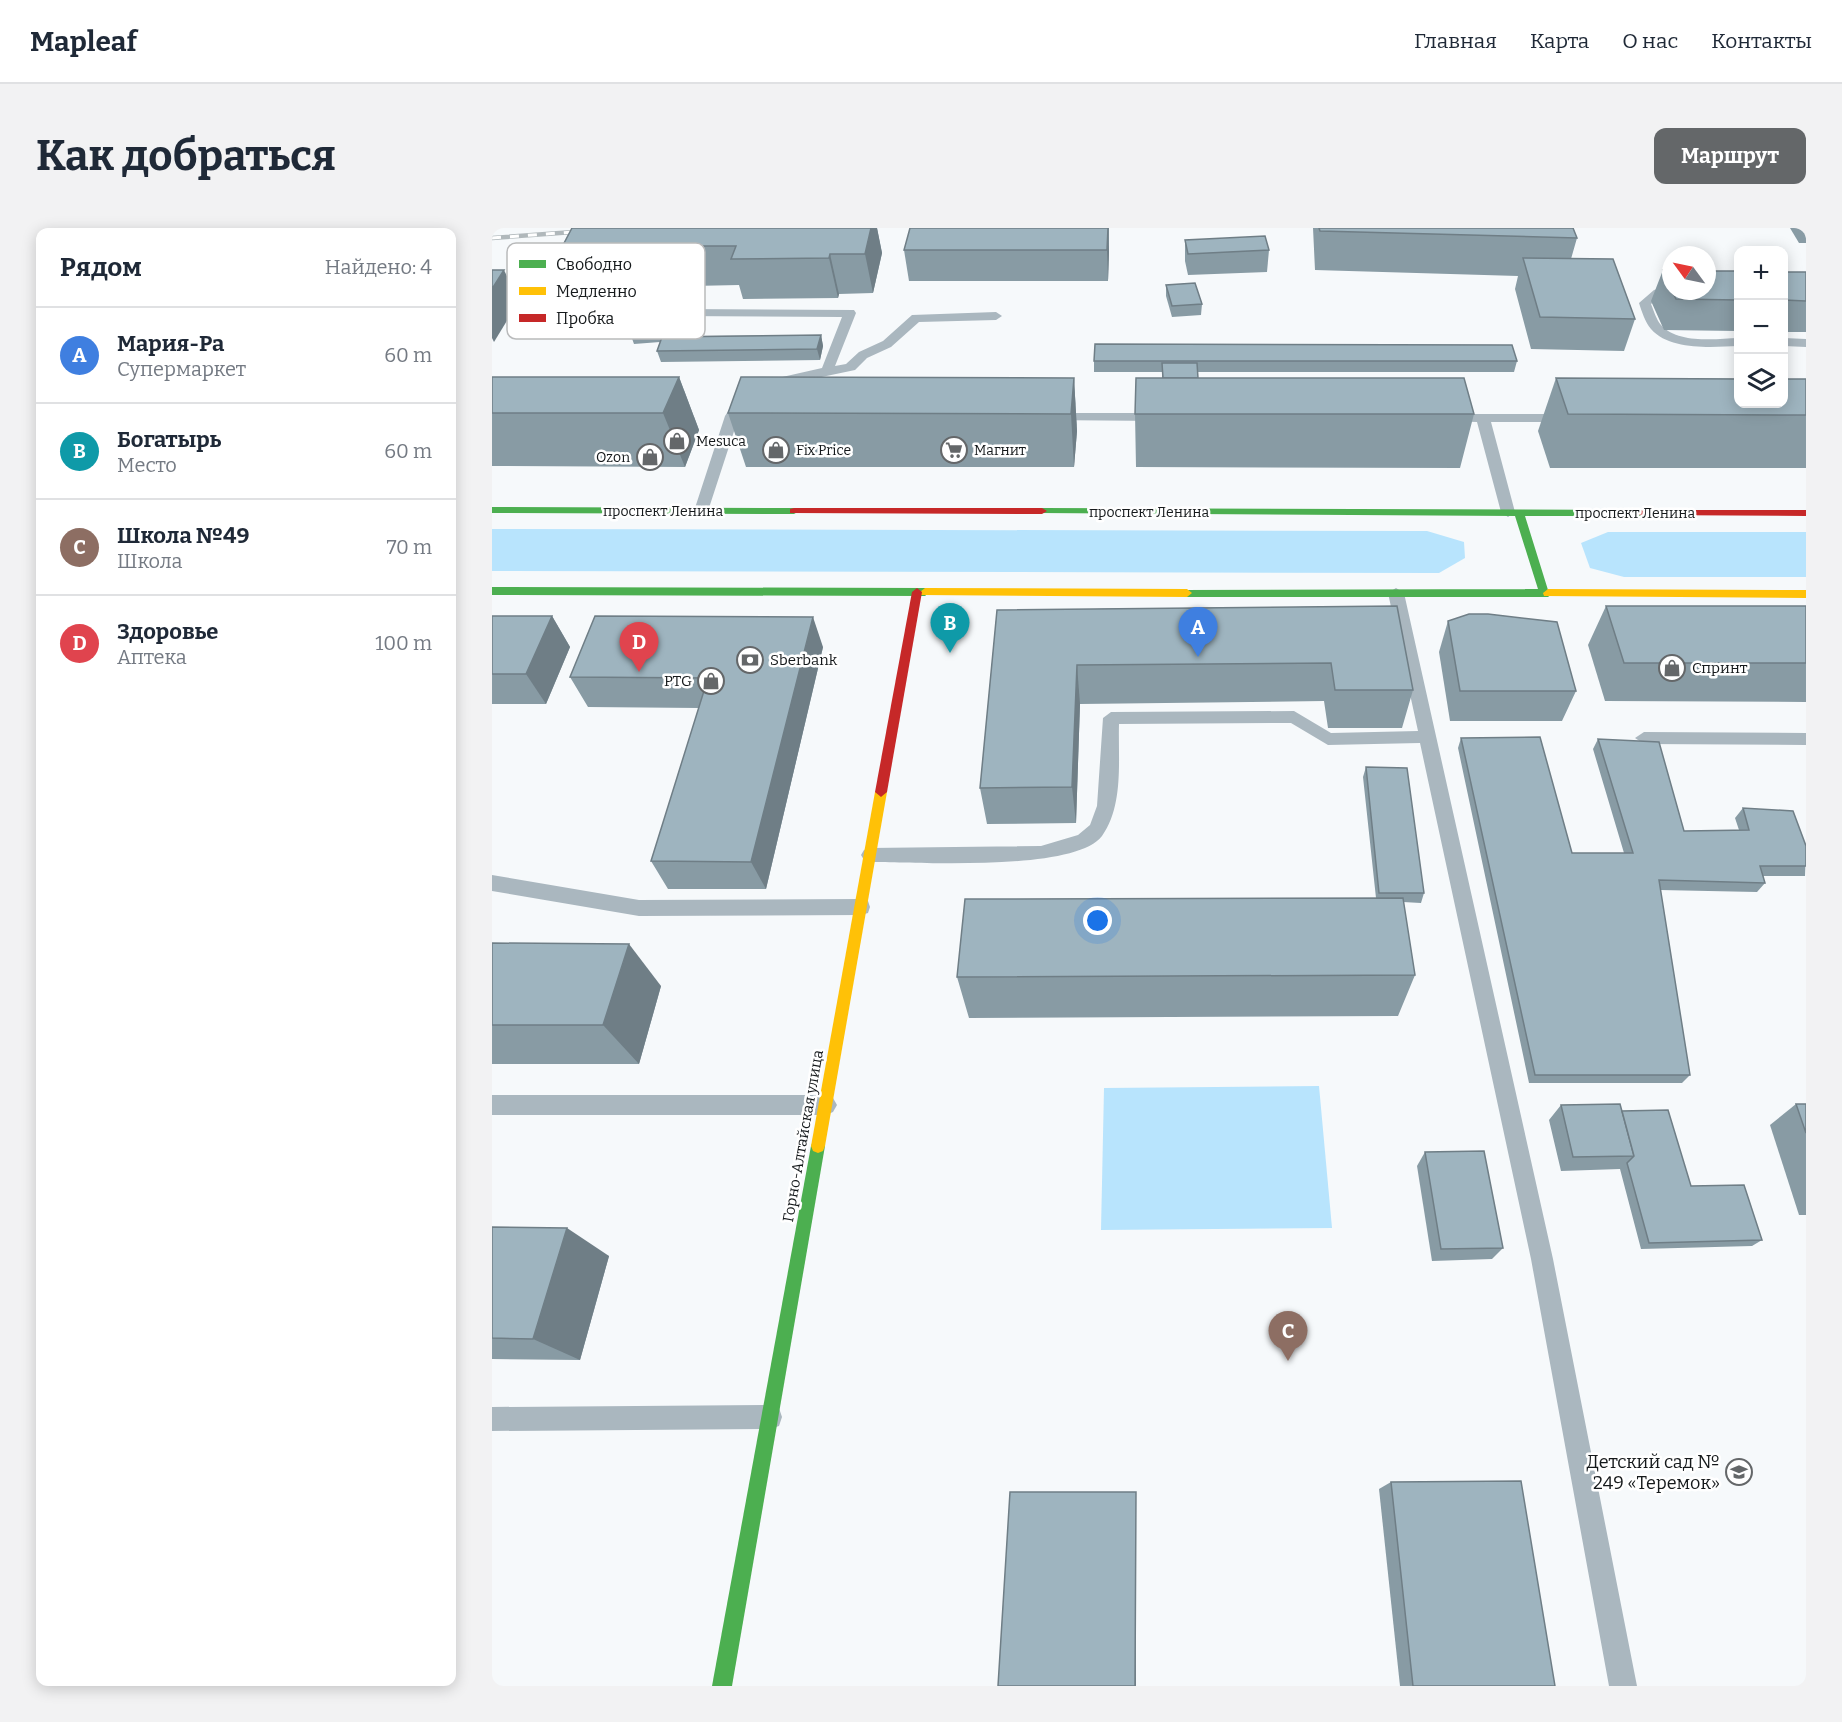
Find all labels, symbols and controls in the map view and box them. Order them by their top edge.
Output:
text: Mapleaf [30,25,137,58]
text: Главная [1414,28,1497,54]
text: Карта [1530,28,1589,54]
text: О нас [1622,28,1678,54]
text: Контакты [1711,28,1812,54]
button: Маршрут [1654,128,1806,184]
text: Как добраться [36,131,336,181]
legend [507,243,705,339]
north arrow [1662,246,1716,300]
map controls [1734,246,1788,408]
button: + [1734,246,1788,300]
text: Рядом [60,252,142,283]
text: Найдено: 4 [325,255,432,279]
text: Свободно [556,255,632,274]
text: Медленно [556,282,637,301]
button: − [1734,300,1788,354]
text: Пробка [556,309,615,328]
text: Мария-Ра [117,330,224,357]
text: A [72,343,87,367]
text: 60 m [384,343,432,367]
button: layers [1734,354,1788,408]
text: Супермаркет [117,357,246,381]
text: Богатырь [117,426,221,453]
shop icon: Mesuca [662,426,692,456]
place label: Mesuca [696,433,746,450]
shop icon: Fix Price [761,435,791,465]
supermarket icon: Магнит [939,435,969,465]
text: B [73,439,86,463]
text: 60 m [384,439,432,463]
shop icon: Ozon [635,442,665,472]
place label: Fix Price [796,442,851,459]
place label: Магнит [974,442,1026,459]
place label: Ozon [596,449,630,466]
text: Место [117,453,177,477]
street label: проспект Ленина [603,503,723,520]
street label: проспект Ленина [1089,504,1209,521]
street label: проспект Ленина [1575,505,1695,522]
text: Школа №49 [117,522,249,549]
text: C [73,535,86,559]
text: 70 m [386,535,432,559]
text: Школа [117,549,183,573]
pin: B [930,604,970,653]
pin: A [1178,608,1218,657]
text: Здоровье [117,618,218,645]
pin: D [620,622,658,672]
text: D [72,631,87,655]
text: 100 m [375,631,432,655]
text: Аптека [117,645,187,669]
bank icon: Sberbank [735,645,765,675]
place label: Sberbank [770,651,838,669]
shop icon: Спринт [1657,653,1687,683]
place label: Спринт [1692,659,1748,677]
shop icon: PTG [696,666,726,696]
place label: PTG [664,672,692,690]
your location [1083,906,1112,935]
street label: Горно-Алтайская улица [779,1049,827,1223]
pin: C [1268,1312,1308,1361]
place label: Детский сад № 249 «Теремок» [1587,1451,1720,1494]
school or university icon: Детский сад № 249 «Теремок» [1724,1457,1754,1487]

